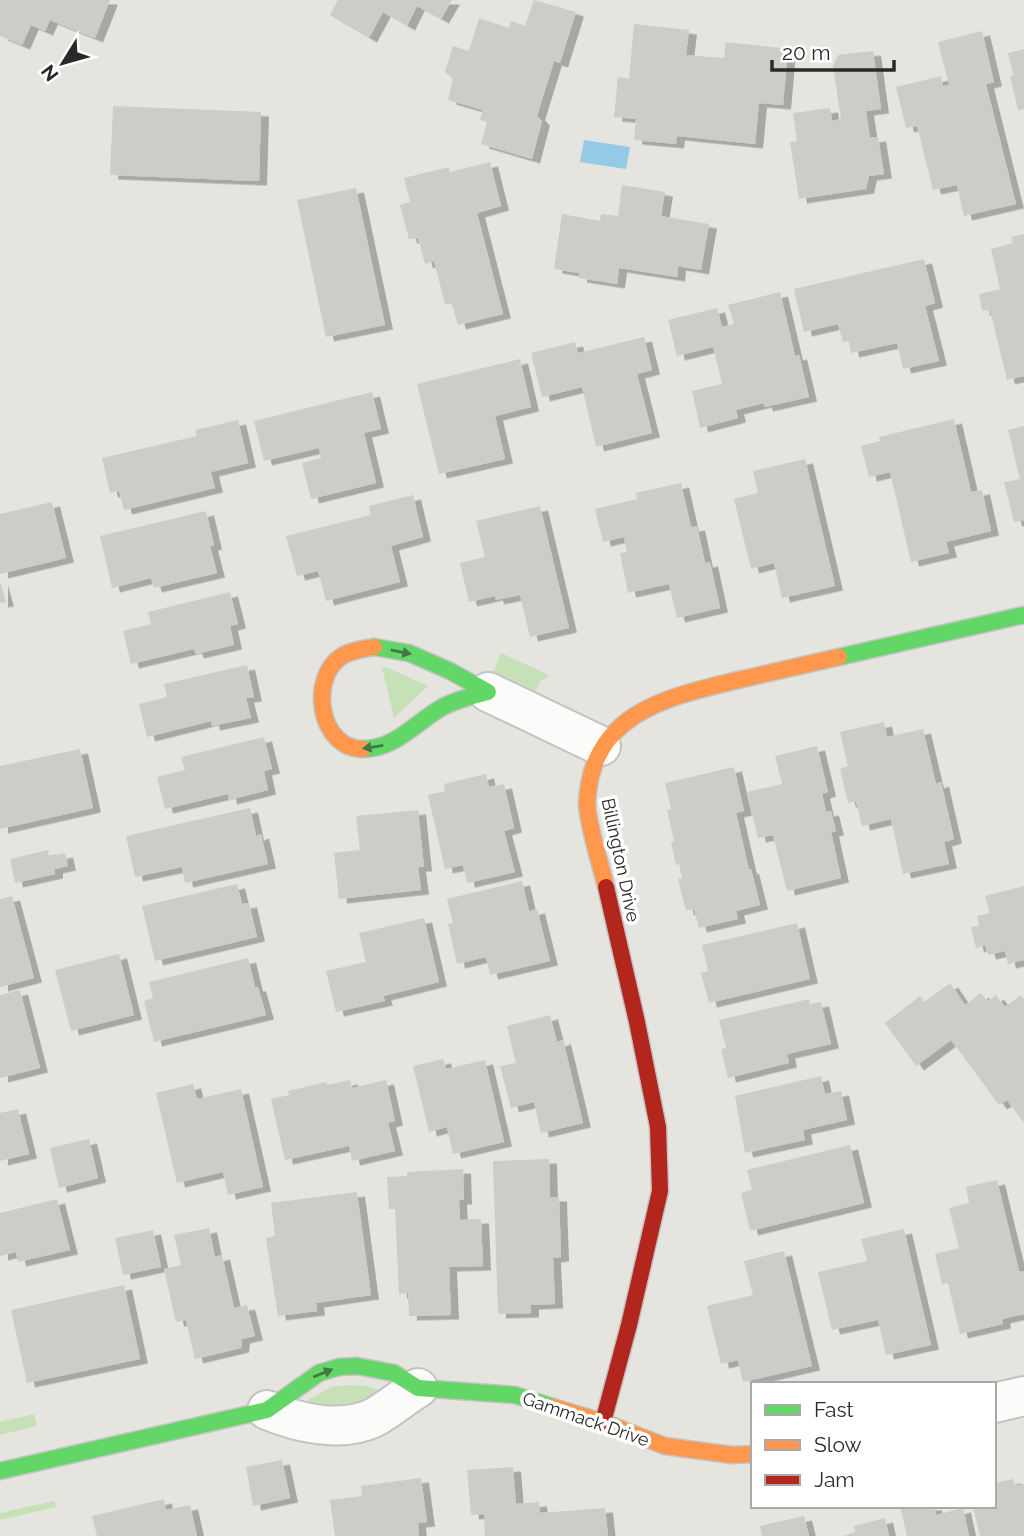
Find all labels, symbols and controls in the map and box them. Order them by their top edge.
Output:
north arrow [28,28,98,98]
scale bar [772,28,894,72]
text: 20 m [782,40,830,65]
text: N [36,61,63,86]
one-way arrow [390,646,412,657]
one-way arrow [362,742,384,753]
street label: Billington Drive [598,796,644,924]
one-way arrow [313,1367,334,1378]
legend [751,1382,996,1508]
street label: Gammack Drive [520,1387,652,1451]
text: Fast [814,1397,854,1422]
text: Slow [814,1432,862,1457]
text: Jam [814,1467,855,1492]

